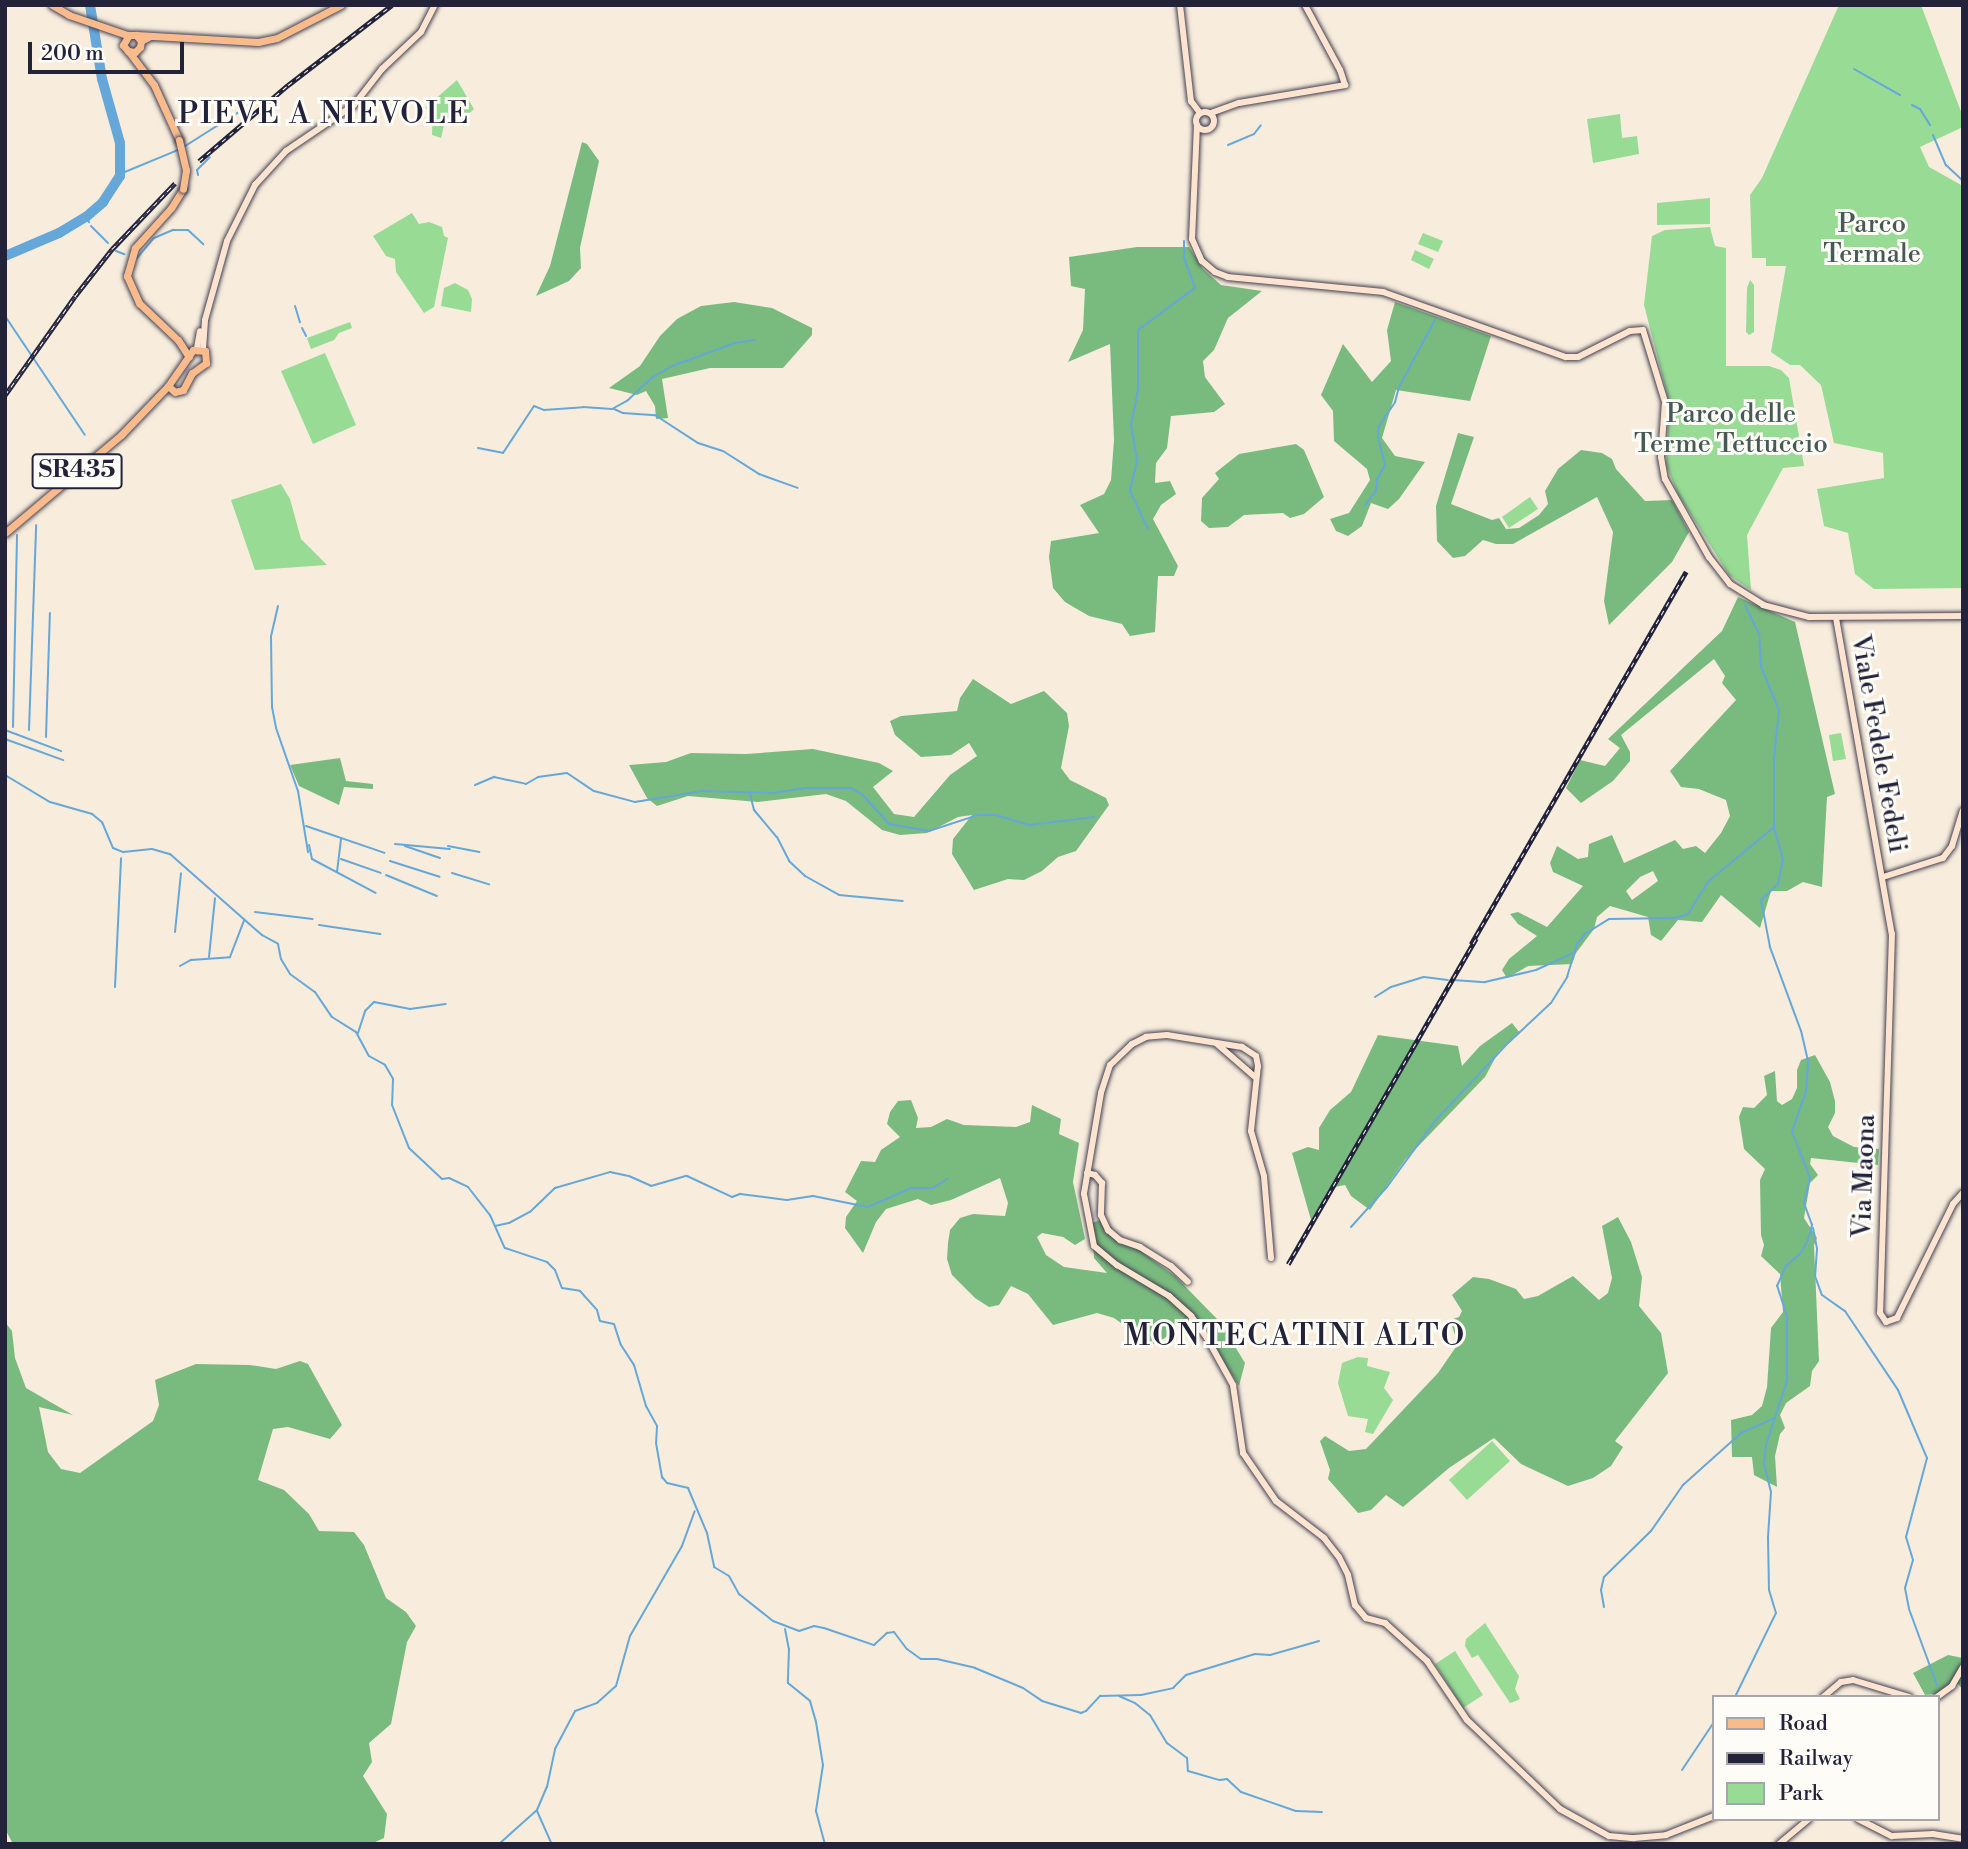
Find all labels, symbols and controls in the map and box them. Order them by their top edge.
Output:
scale bar [32,28,187,72]
text: 200 m [41,41,104,67]
district label: PIEVE A NIEVOLE [180,96,468,132]
park label: Parco Termale [1823,209,1921,270]
park label: Parco delle Terme Tettuccio [1634,399,1828,460]
road number: SR435 [32,450,122,492]
street label: Viale Fedele Fedeli [1844,633,1912,855]
street label: Via Maona [1847,1114,1883,1238]
district label: MONTECATINI ALTO [1126,1318,1464,1354]
legend [1713,1695,1940,1821]
text: Road [1779,1711,1828,1737]
text: Railway [1779,1746,1853,1772]
text: Park [1779,1781,1823,1807]

